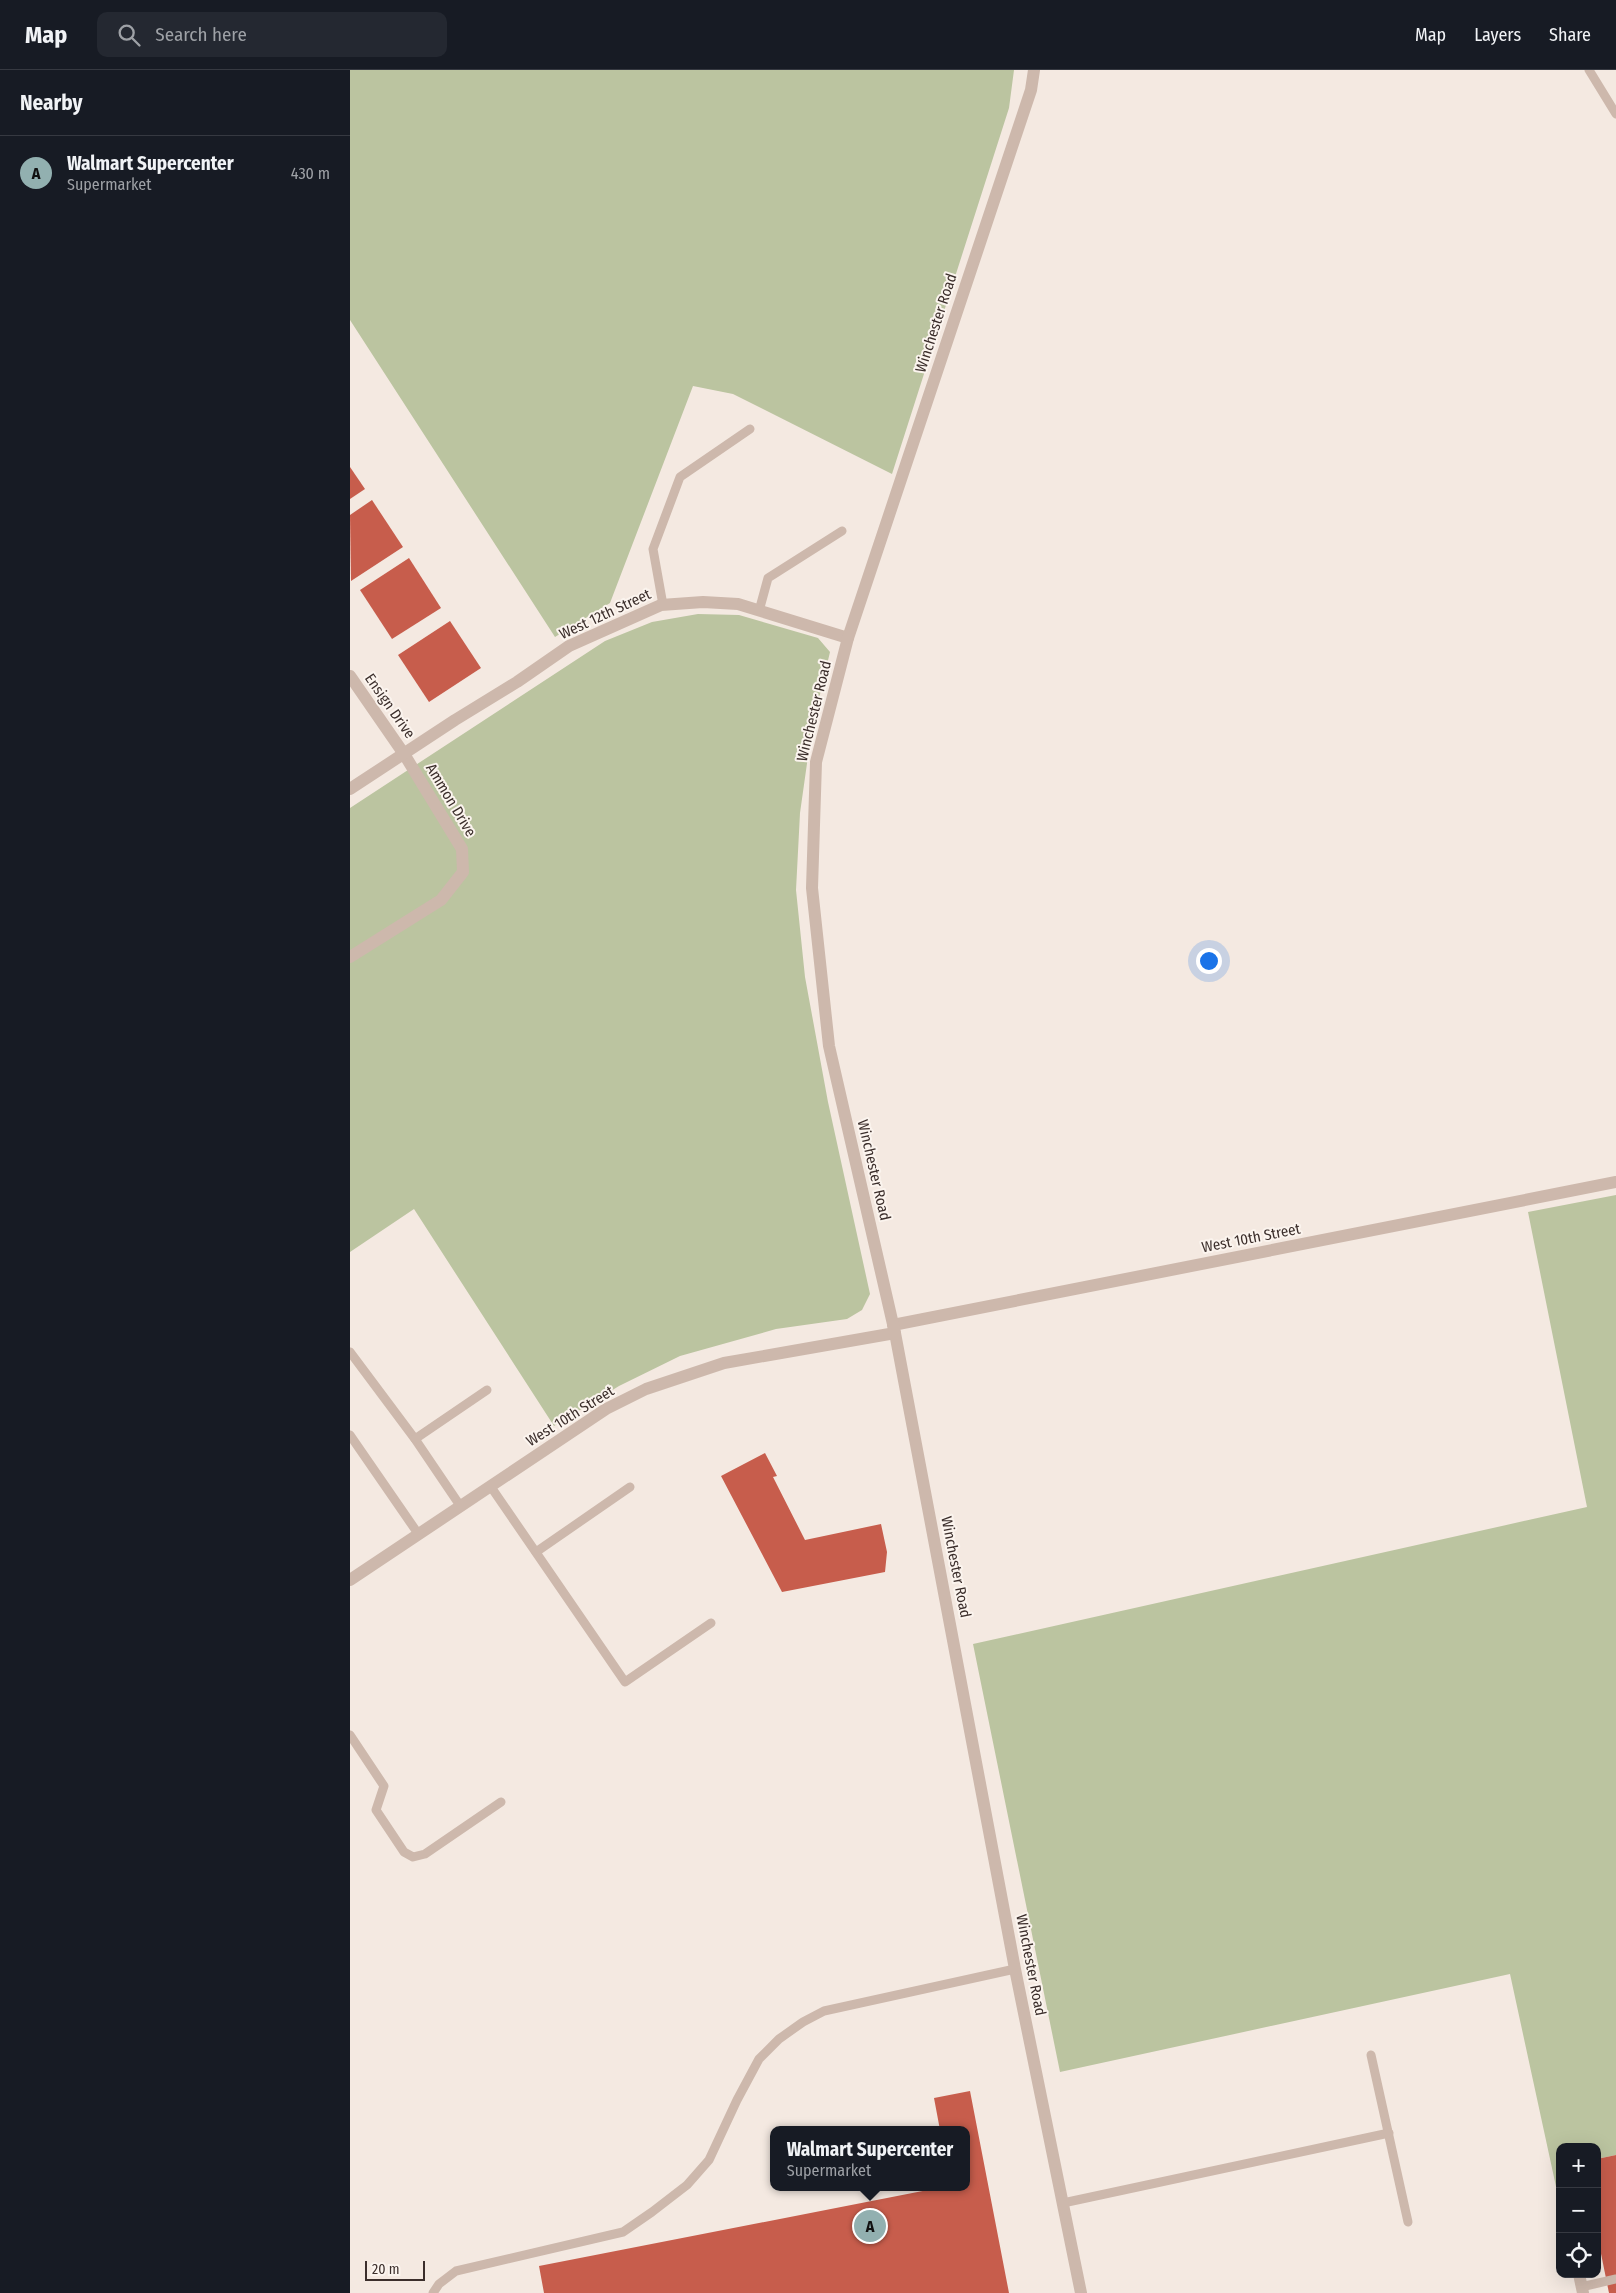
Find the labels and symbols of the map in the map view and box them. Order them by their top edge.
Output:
street label: Winchester Road [912,271,960,375]
street label: West 12th Street [556,585,654,643]
street label: Winchester Road [793,659,835,763]
street label: Ensign Drive [361,670,419,742]
street label: Ammon Drive [422,760,480,840]
your location [1196,948,1222,974]
street label: Winchester Road [854,1118,894,1222]
street label: West 10th Street [1200,1220,1302,1256]
street label: West 10th Street [523,1382,617,1450]
street label: Winchester Road [937,1515,975,1619]
street label: Winchester Road [1012,1913,1050,2017]
pin: A [854,2207,886,2245]
scale bar [365,2258,425,2281]

